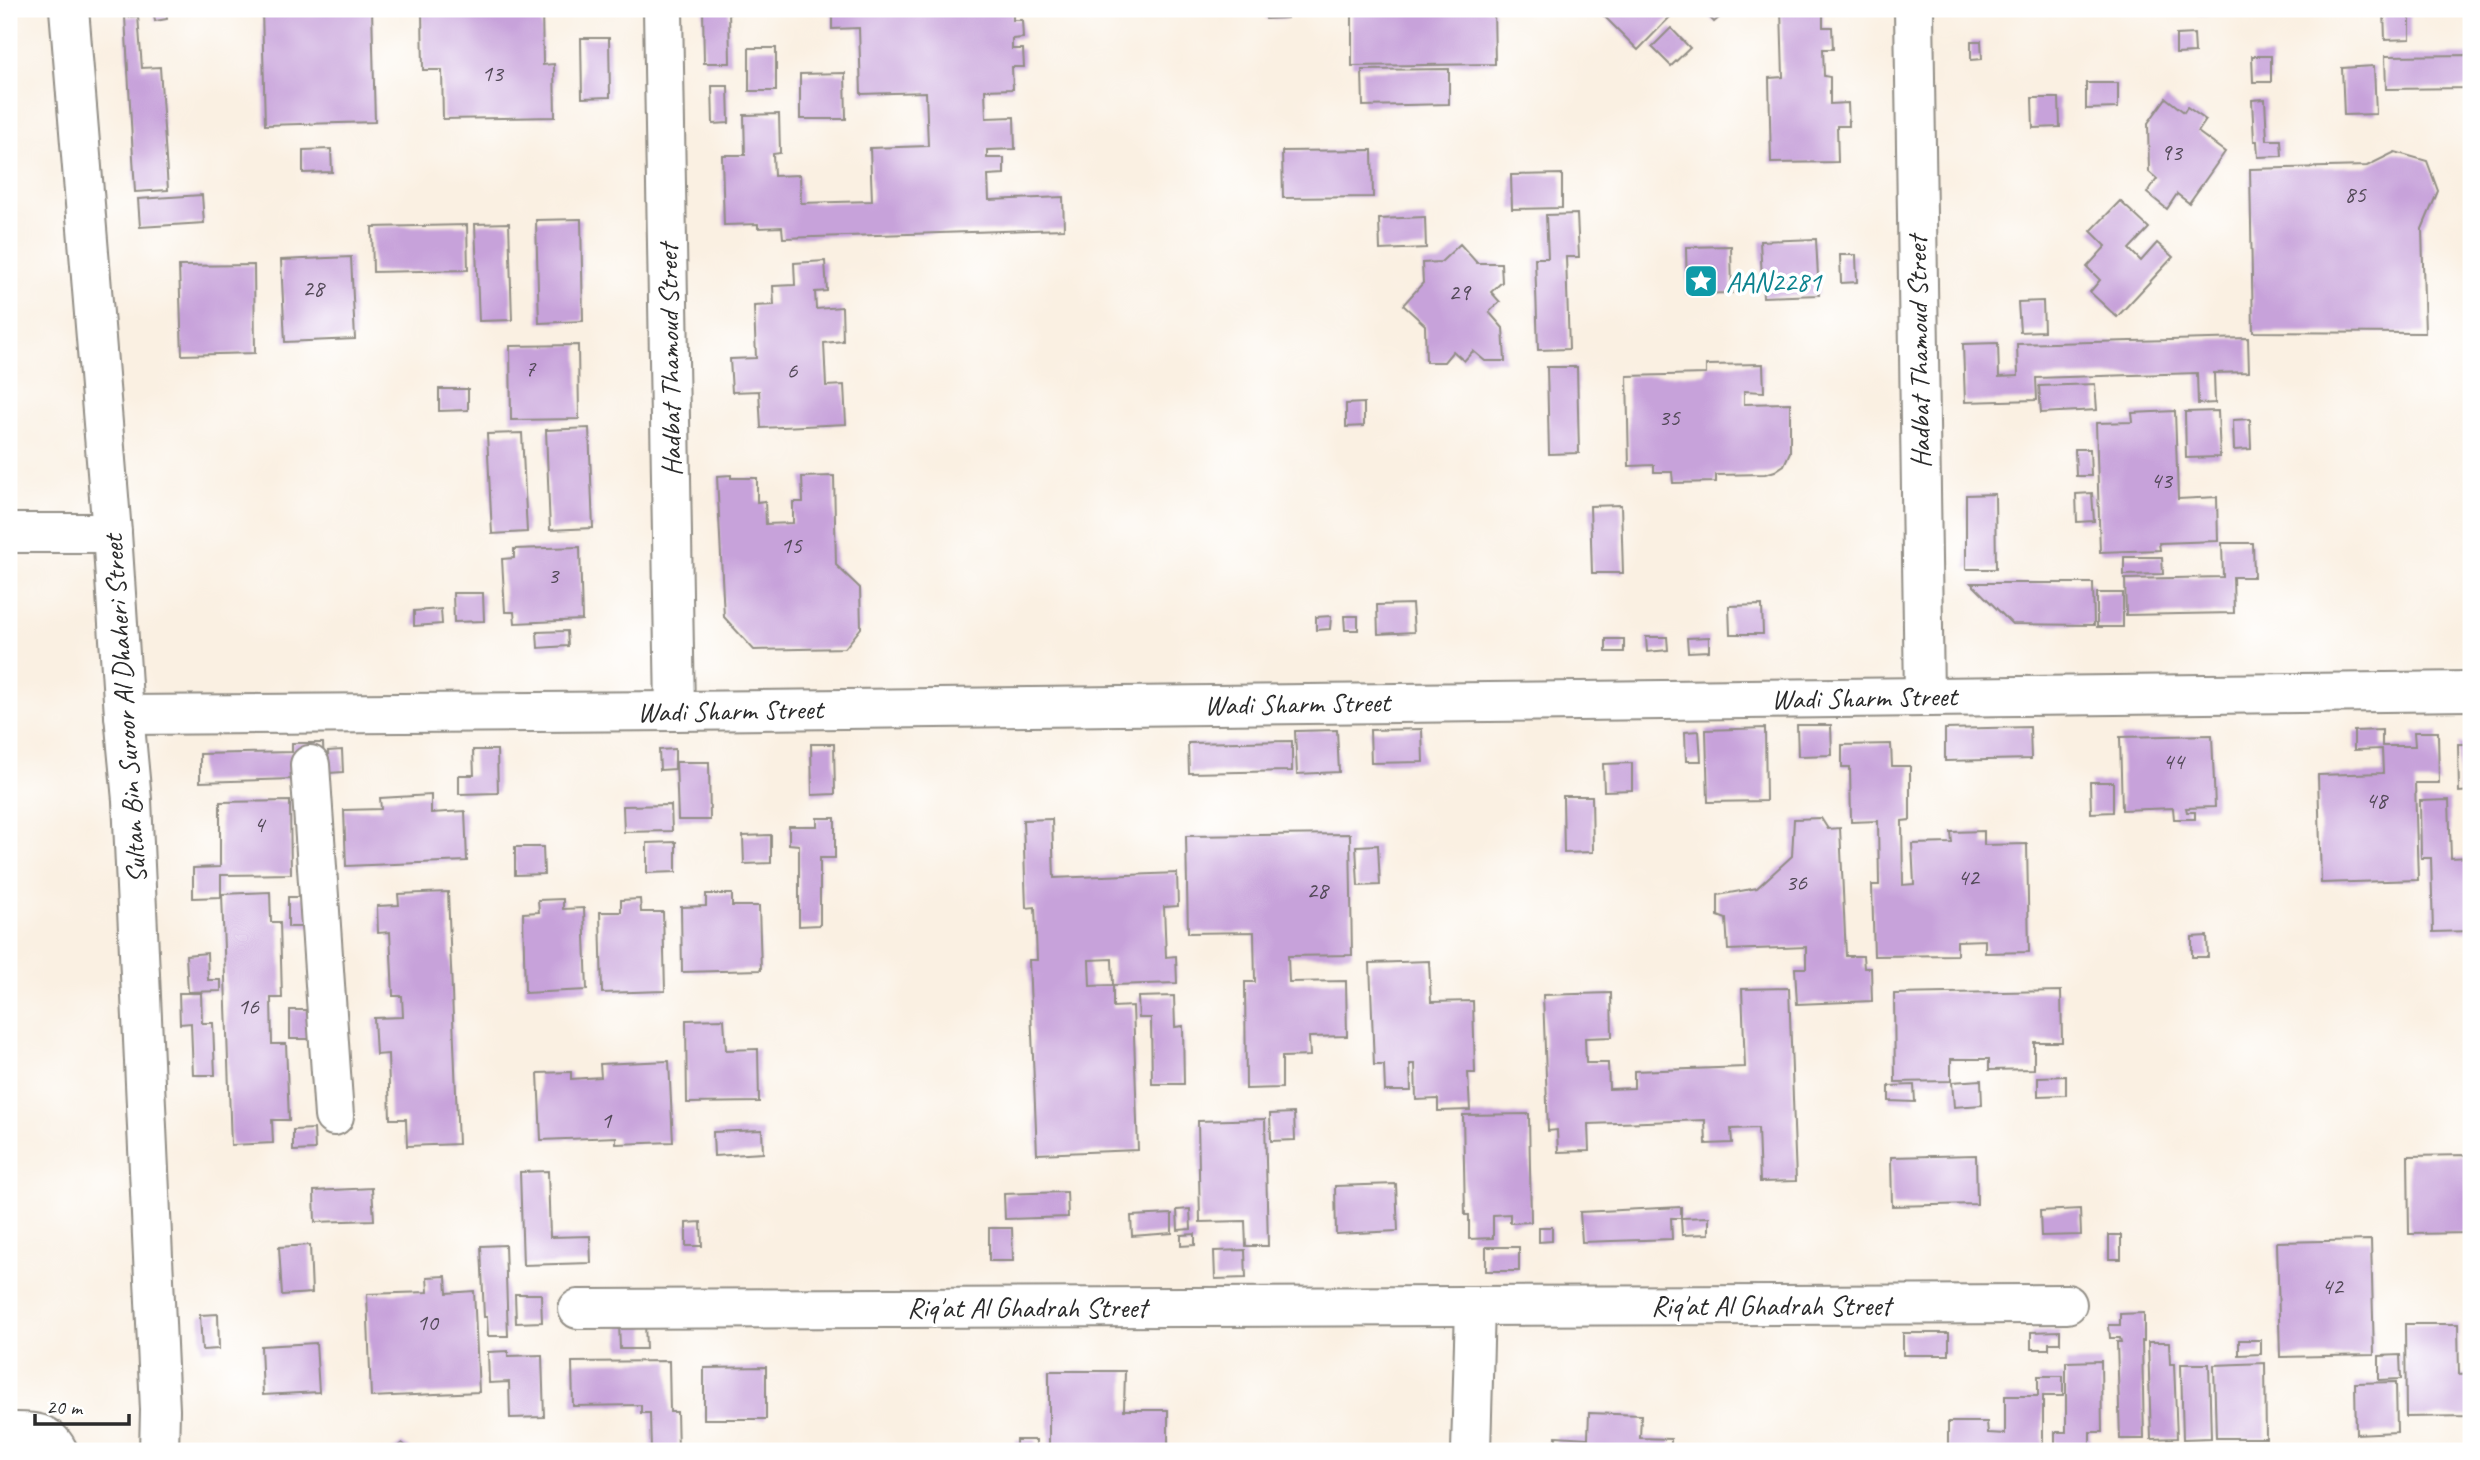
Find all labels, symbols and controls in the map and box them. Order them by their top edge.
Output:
house number: 13 [481,58,505,88]
house number: 93 [2160,137,2184,167]
house number: 85 [2344,179,2367,209]
street label: Hadbat Thamoud Street [1899,232,1938,469]
street label: Hadbat Thamoud Street [650,240,689,477]
place icon: AAN2281 [1682,262,1720,300]
place label: AAN2281 [1726,264,1823,299]
house number: 28 [302,273,326,303]
house number: 29 [1448,277,1472,307]
house number: 7 [525,353,537,383]
house number: 6 [787,355,799,385]
house number: 35 [1658,402,1681,432]
house number: 43 [2150,465,2174,495]
house number: 15 [780,530,803,560]
street label: Sultan Bin Suroor Al Dhaheri Street [95,531,154,884]
house number: 3 [548,560,561,590]
street label: Wadi Sharm Street [1771,678,1960,717]
street label: Wadi Sharm Street [1204,684,1393,723]
street label: Wadi Sharm Street [637,691,826,730]
house number: 44 [2162,746,2186,776]
house number: 48 [2365,785,2389,815]
house number: 4 [254,809,267,839]
house number: 42 [1957,862,1981,892]
house number: 36 [1785,867,1808,897]
house number: 28 [1306,875,1330,905]
house number: 16 [237,991,260,1021]
house number: 1 [601,1105,613,1135]
house number: 42 [2321,1271,2345,1301]
street label: Riq'at Al Ghadrah Street [1651,1288,1894,1323]
street label: Riq'at Al Ghadrah Street [907,1290,1150,1325]
house number: 10 [416,1307,440,1337]
scale bar [35,1383,130,1427]
text: 20 m [46,1394,84,1420]

